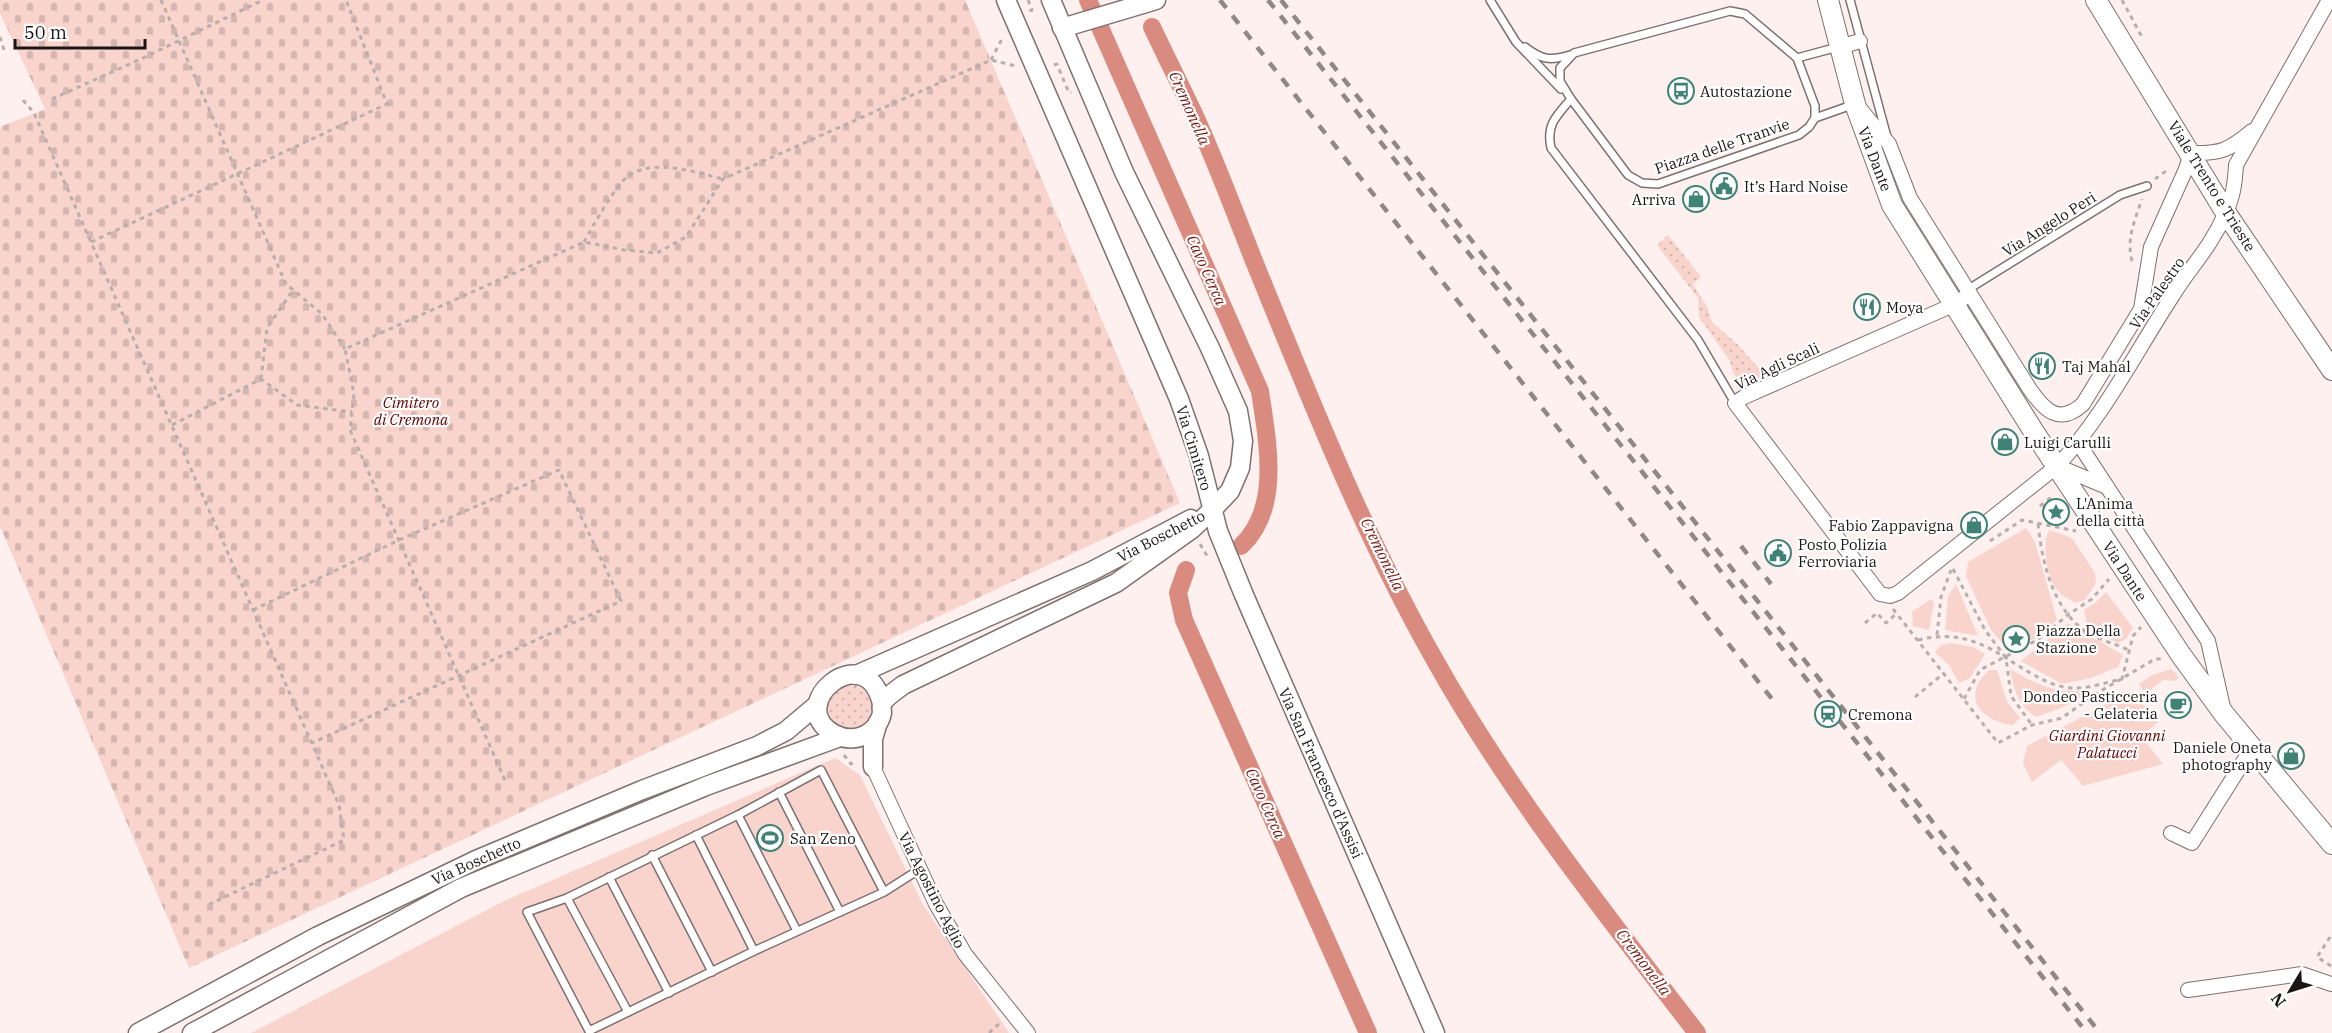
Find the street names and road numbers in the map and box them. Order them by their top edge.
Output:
street label: Piazza delle Tranvie [1652,114,1792,178]
street label: Viale Trento e Trieste [2164,117,2260,255]
street label: Via Dante [1854,124,1896,194]
street label: Via Angelo Peri [1999,187,2100,260]
street label: Via Palestro [2125,253,2189,333]
street label: Via Agli Scali [1732,338,1823,394]
street label: Via Cimitero [1172,403,1216,493]
street label: Via Boschetto [1114,506,1208,566]
street label: Via Dante [2099,537,2151,605]
street label: Via San Francesco d'Assisi [1275,685,1367,862]
street label: Via Agostino Aglio [895,829,969,951]
street label: Via Boschetto [428,833,524,889]

